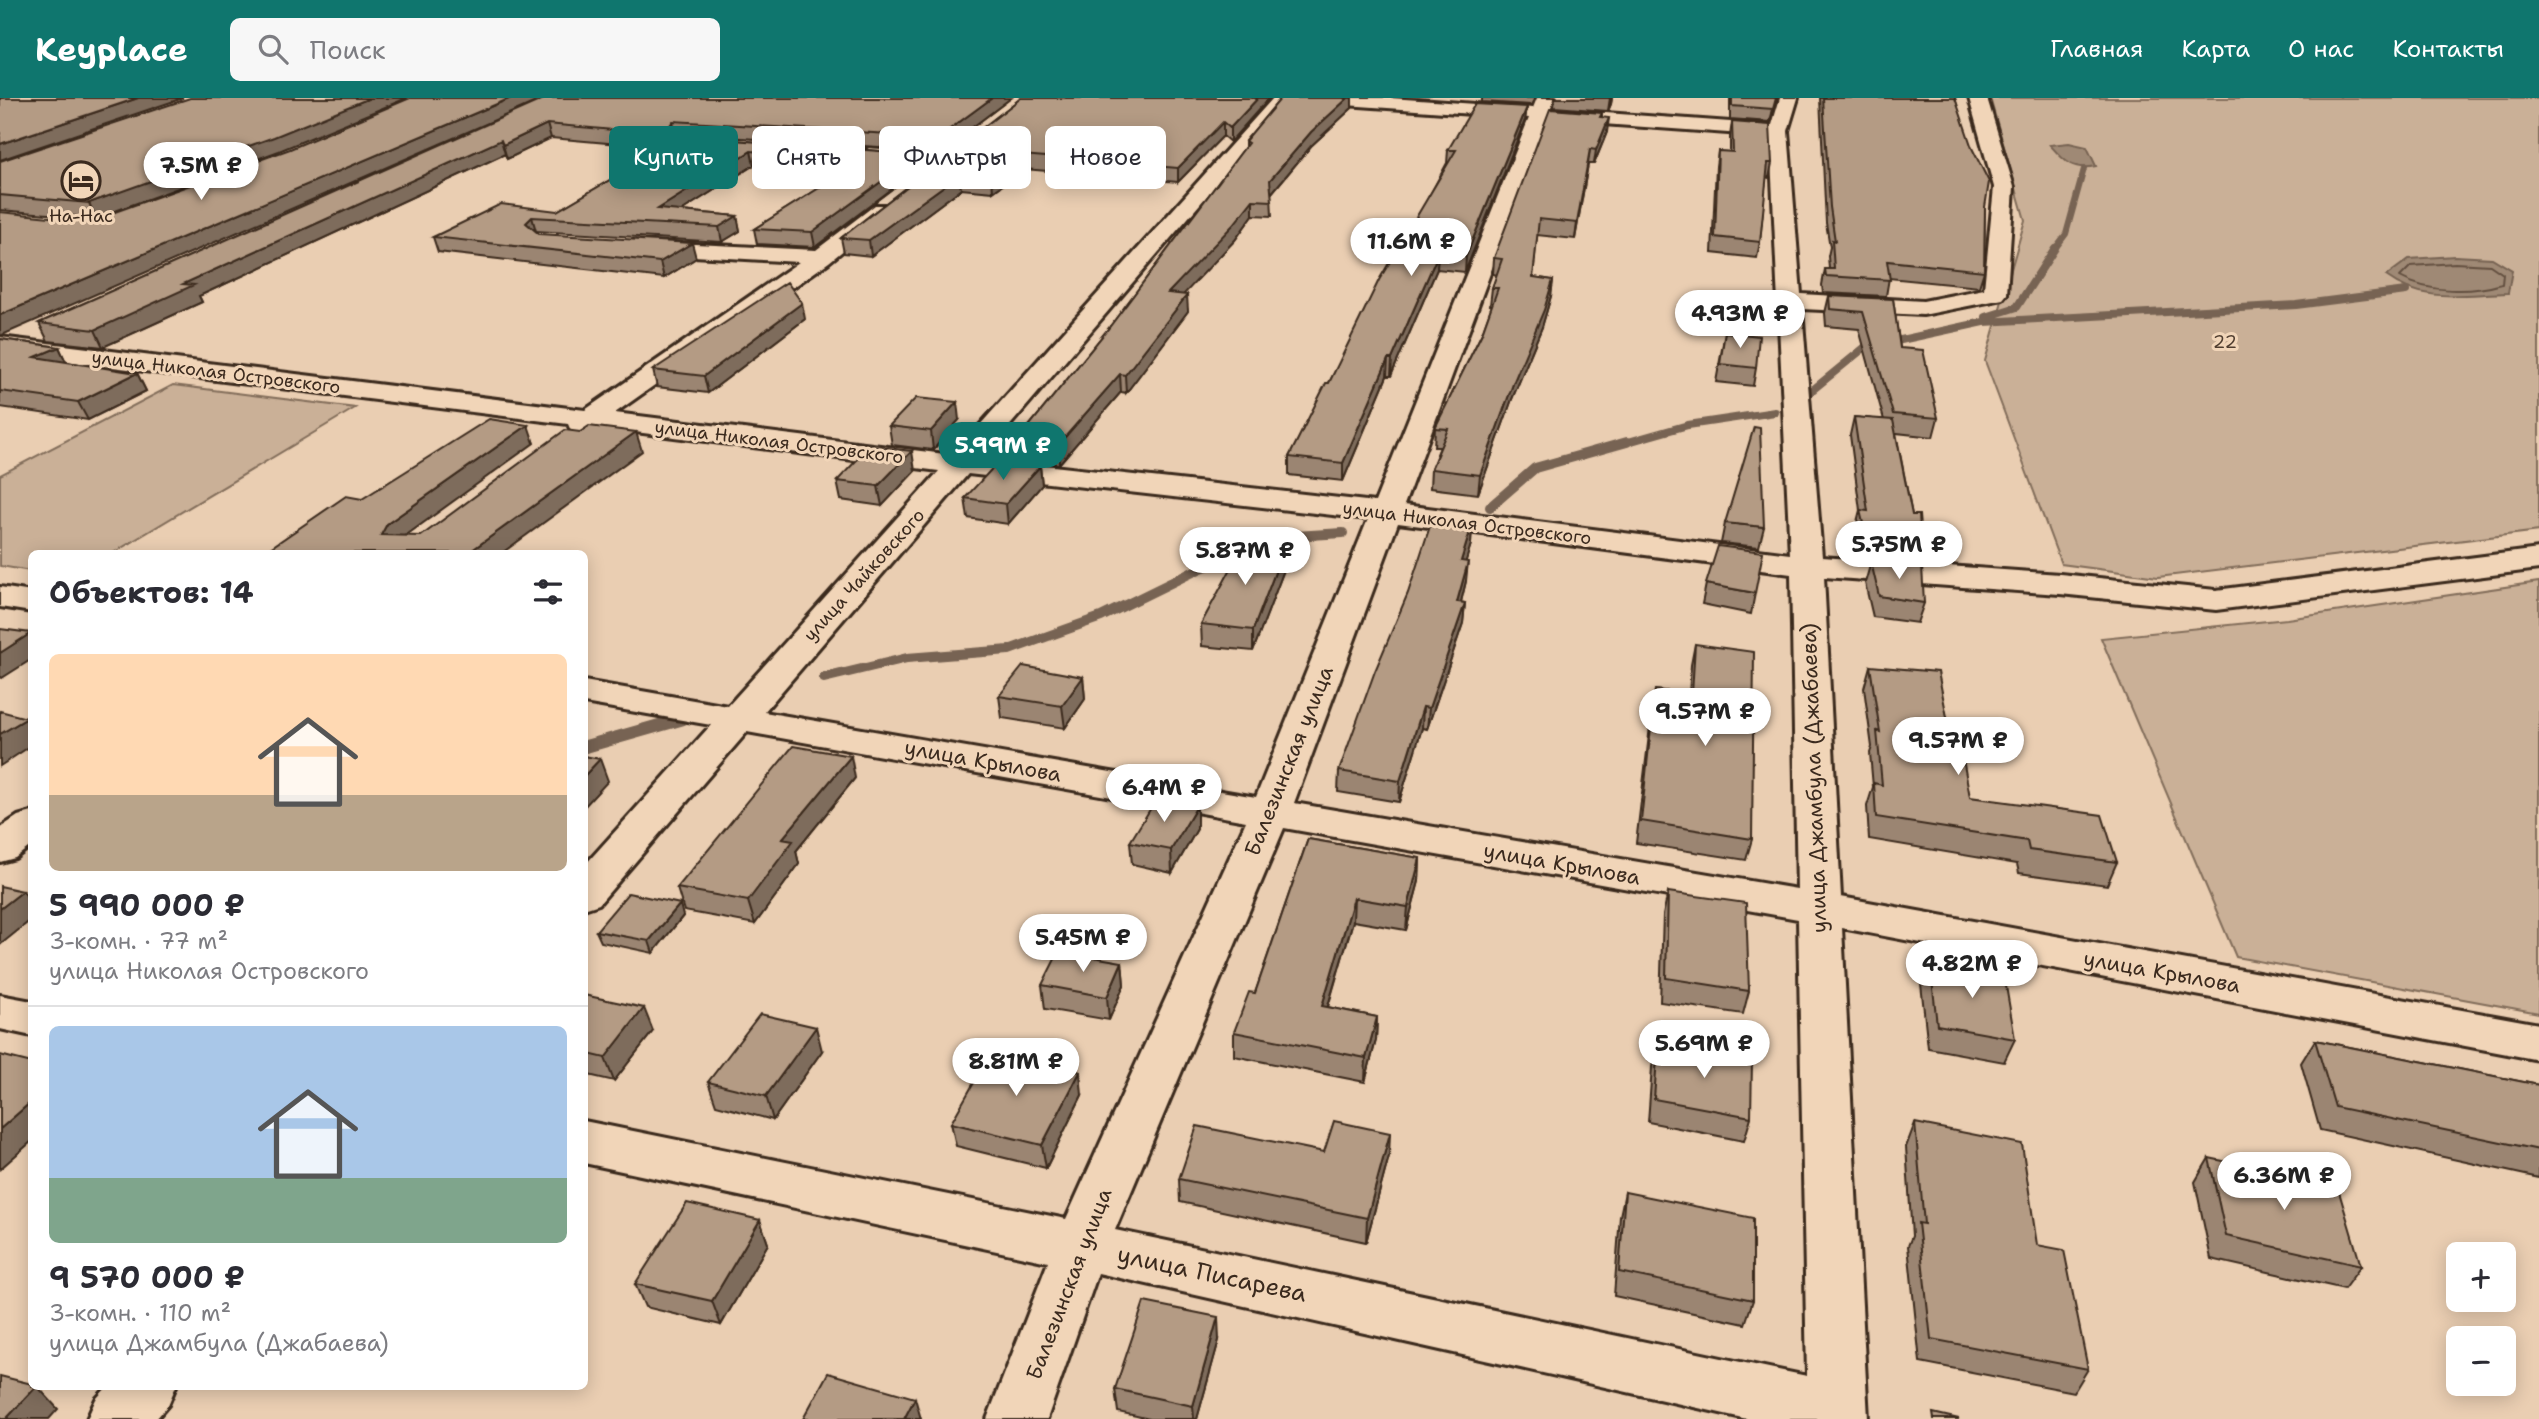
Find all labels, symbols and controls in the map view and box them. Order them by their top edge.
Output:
search box [230,18,720,81]
text: Keyplace [35,27,188,72]
icon: search [254,30,292,68]
text: Поиск [310,32,386,67]
text: Главная [2050,33,2143,65]
text: Карта [2181,33,2250,65]
text: О нас [2288,33,2354,65]
text: Контакты [2392,33,2504,65]
chip: Купить [609,126,738,189]
chip: Снять [752,126,865,189]
chip: Фильтры [879,126,1031,189]
chip: Новое [1045,126,1166,189]
pin: 7.5M ₽ [144,142,258,202]
text: 7.5M ₽ [160,150,242,180]
hotel icon: На-Нас [60,160,102,202]
place label: На-Нас [49,204,113,228]
pin: 11.6M ₽ [1346,218,1476,278]
text: 11.6M ₽ [1366,226,1456,256]
pin: 4.93M ₽ [1675,290,1805,350]
text: 4.93M ₽ [1691,298,1789,328]
park label: 22 [2213,330,2237,354]
street label: улица Николая Островского [90,345,342,399]
street label: улица Николая Островского [653,415,905,469]
pin: 5.99M ₽ [938,422,1068,482]
text: 5.99M ₽ [955,430,1051,460]
street label: улица Николая Островского [1341,496,1593,550]
street label: улица Чайковского [798,504,930,646]
pin: 5.75M ₽ [1834,522,1964,581]
pin: 5.87M ₽ [1180,528,1310,587]
text: 5.75M ₽ [1851,529,1947,559]
text: 5.87M ₽ [1195,535,1295,565]
text: Объектов: 14 [49,572,254,613]
icon: filters [529,573,567,611]
street label: улица Джамбула (Джабаева) [1795,623,1833,933]
street label: Балезинская улица [1238,662,1340,860]
pin: 9.57M ₽ [1640,688,1770,748]
text: 9.57M ₽ [1655,696,1755,726]
icon: home [245,699,371,825]
pin: 9.57M ₽ [1893,718,2023,777]
text: 9.57M ₽ [1908,725,2008,755]
street label: улица Крылова [902,733,1064,789]
pin: 6.4M ₽ [1107,764,1221,824]
text: 6.4M ₽ [1122,772,1206,802]
street label: улица Крылова [1481,836,1643,892]
text: 5 990 000 ₽ [49,885,245,926]
pin: 5.45M ₽ [1018,914,1148,974]
text: 5.45M ₽ [1035,922,1131,952]
text: 3-комн. · 77 m² [49,926,228,956]
pin: 4.82M ₽ [1907,940,2037,1000]
street label: улица Крылова [2081,944,2243,1000]
text: 4.82M ₽ [1922,948,2022,978]
text: улица Николая Островского [49,956,369,986]
pin: 5.69M ₽ [1639,1020,1769,1080]
text: 5.69M ₽ [1655,1028,1753,1058]
pin: 8.81M ₽ [951,1038,1081,1098]
text: 8.81M ₽ [968,1046,1064,1076]
icon: home [245,1071,371,1197]
pin: 6.36M ₽ [2219,1152,2349,1212]
text: 6.36M ₽ [2233,1160,2335,1190]
street label: Балезинская улица [1020,1184,1118,1384]
street label: улица Писарева [1114,1238,1310,1310]
map controls [2446,1242,2516,1396]
button: + [2446,1242,2516,1312]
text: 9 570 000 ₽ [49,1257,245,1298]
text: 3-комн. · 110 m² [49,1298,231,1328]
button: − [2446,1326,2516,1396]
text: улица Джамбула (Джабаева) [49,1328,389,1358]

